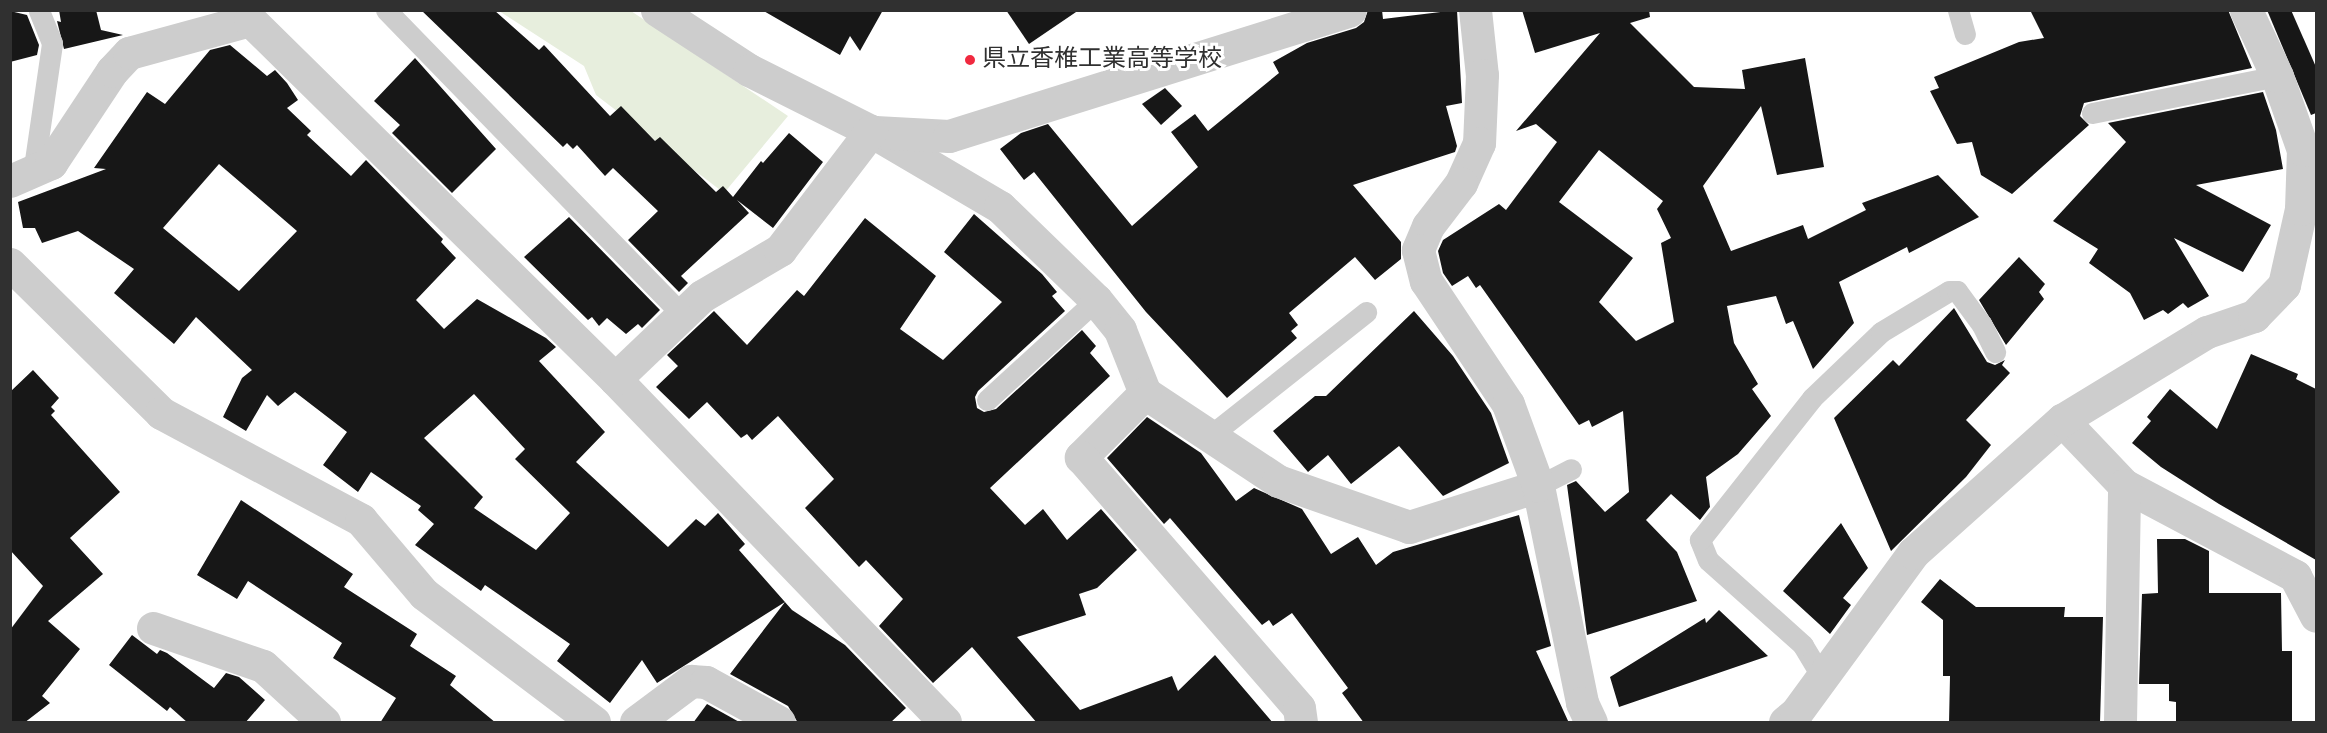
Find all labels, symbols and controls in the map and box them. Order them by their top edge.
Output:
place label: 県立香椎工業高等学校 [982,46,1222,74]
marker: 県立香椎工業高等学校 [963,53,977,67]

